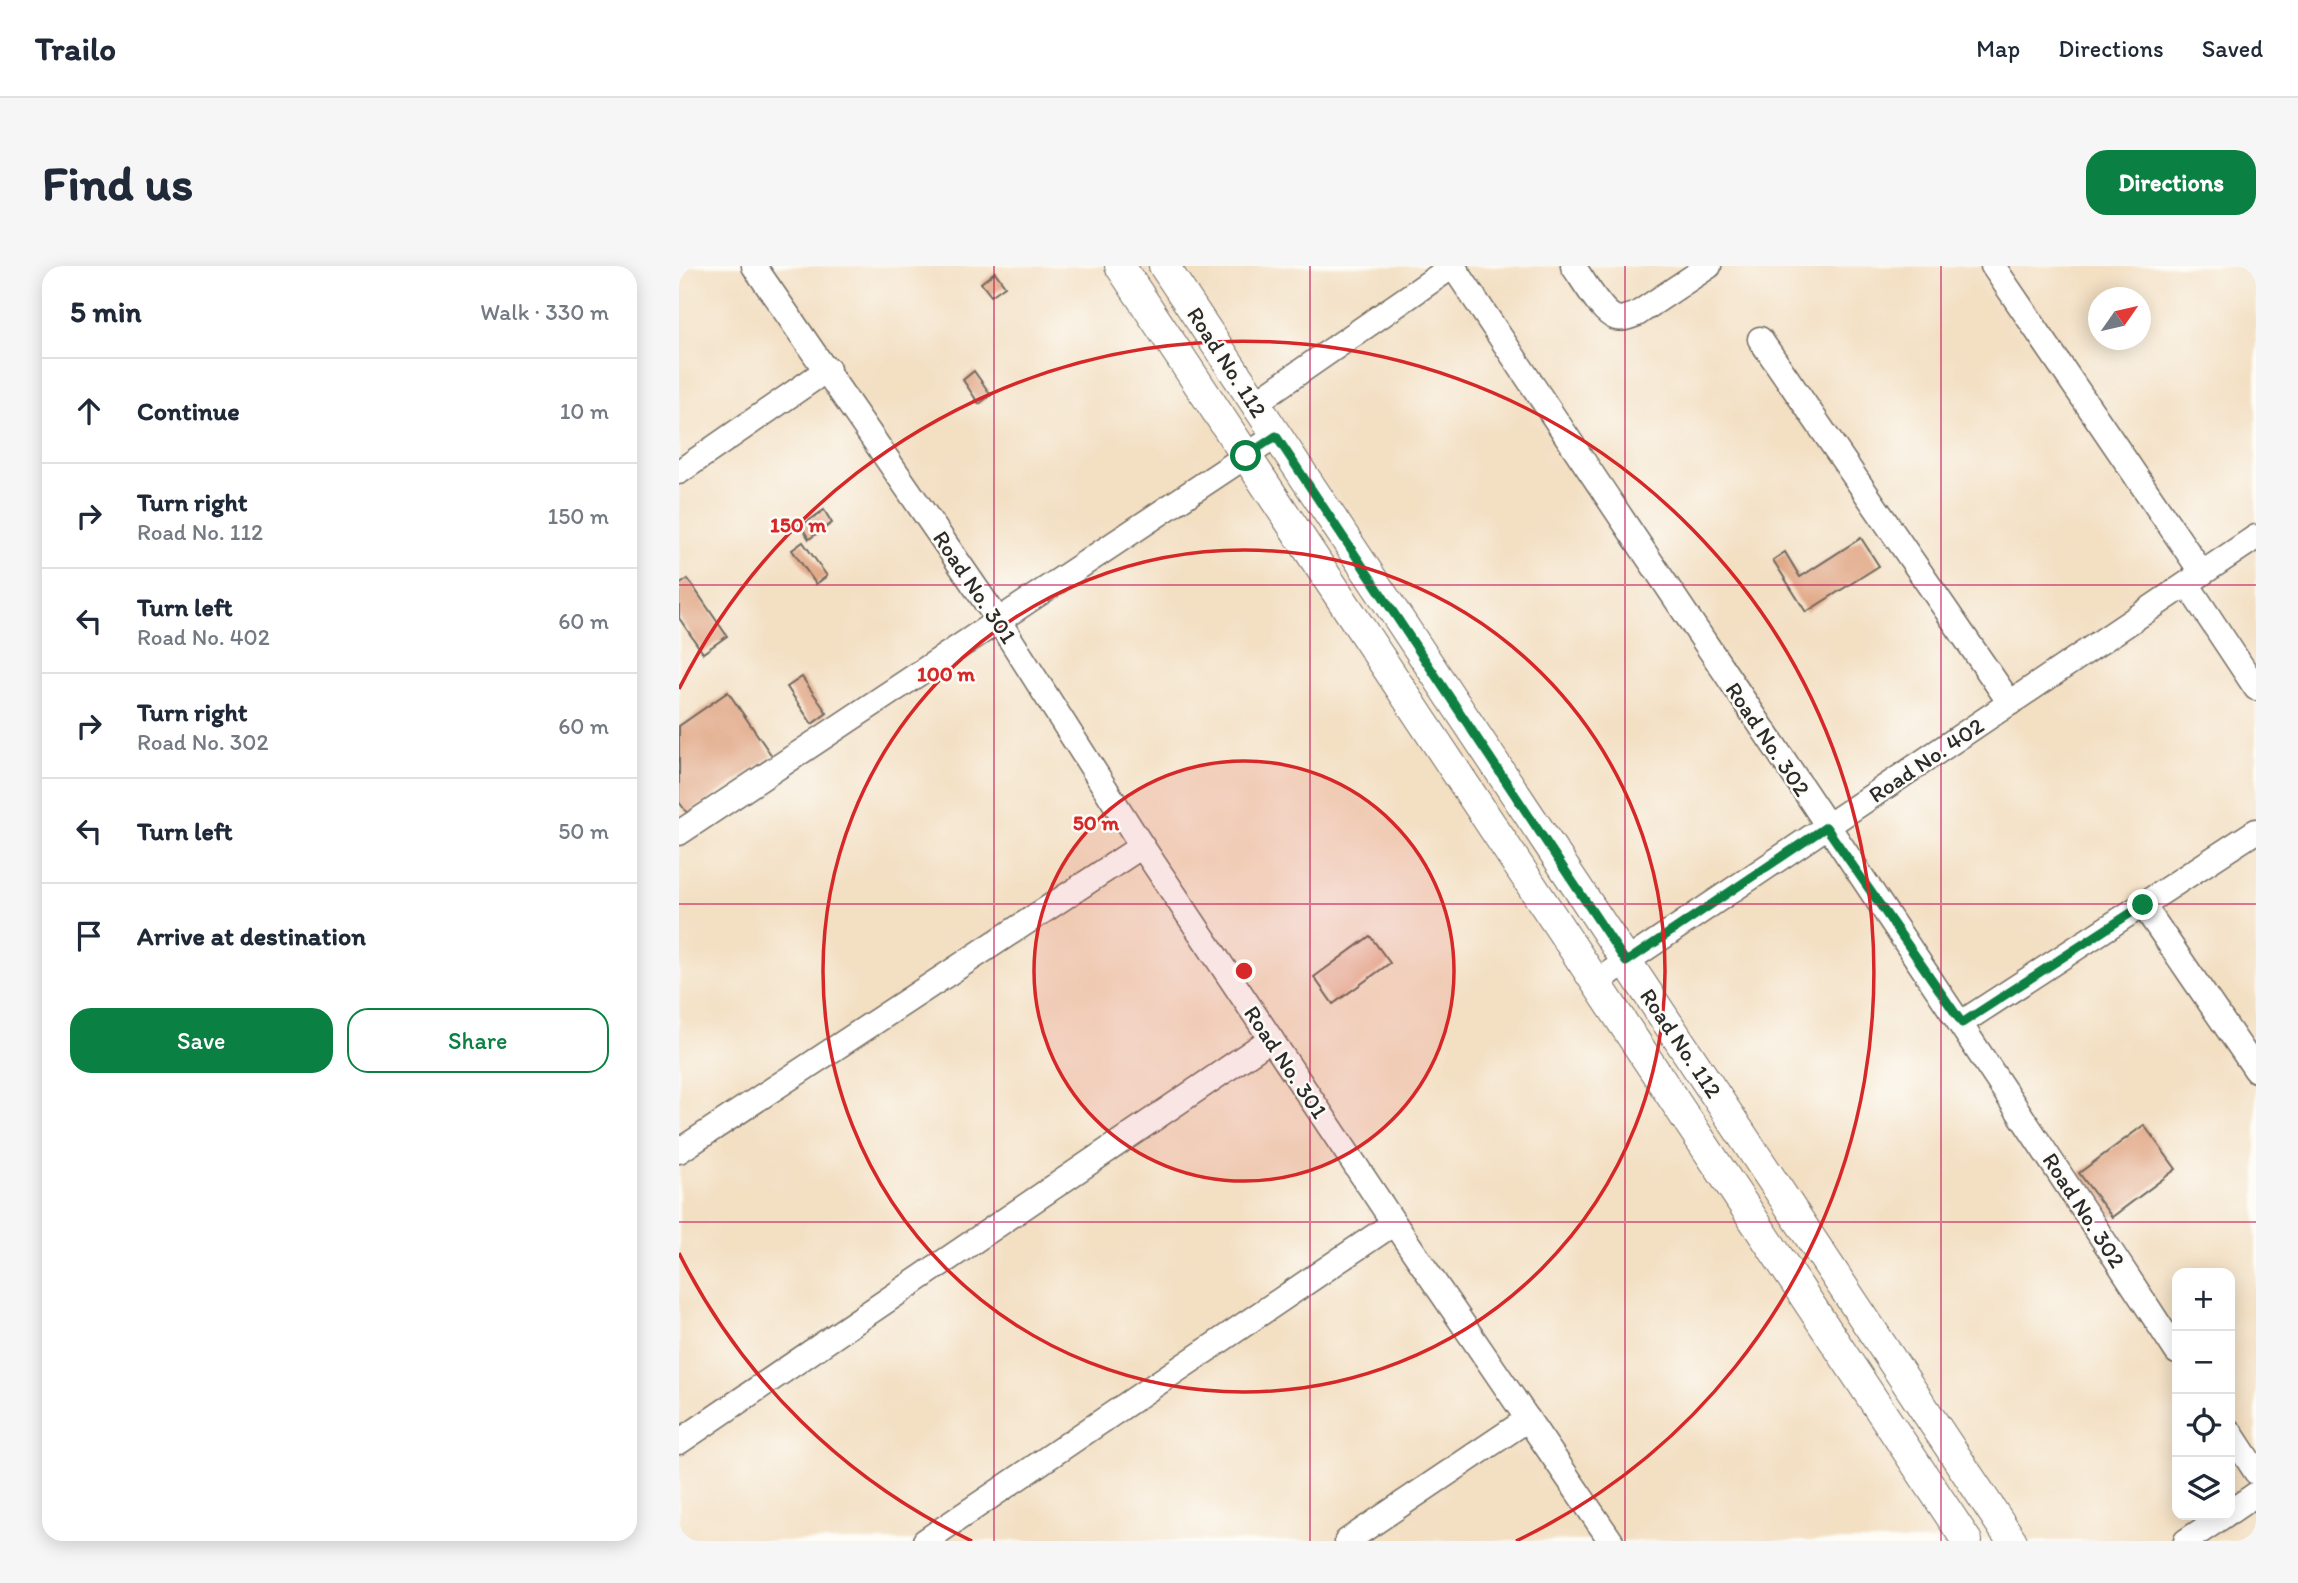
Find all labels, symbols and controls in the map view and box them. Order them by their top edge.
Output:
text: Trailo [35,29,116,68]
text: Map [1976,34,2020,63]
text: Directions [2058,34,2164,63]
text: Saved [2202,34,2263,63]
button: Directions [2086,150,2256,215]
text: Find us [42,153,193,212]
north arrow [2088,287,2151,350]
text: 5 min [70,293,141,330]
text: Walk · 330 m [480,298,609,326]
street label: Road No. 112 [1181,301,1273,423]
icon: ahead [70,392,108,430]
text: Continue [137,395,240,427]
text: 10 m [560,397,609,425]
route start [1230,440,1261,471]
text: Turn right [137,486,248,518]
icon: right [70,497,108,535]
text: 150 m [548,502,609,530]
text: 150 m [770,512,826,537]
text: Road No. 112 [137,518,263,546]
street label: Road No. 301 [927,525,1023,649]
text: Turn left [137,591,233,623]
icon: left [70,602,108,640]
text: 60 m [558,607,609,635]
text: Road No. 402 [137,623,270,651]
text: 100 m [917,661,975,686]
street label: Road No. 302 [1720,677,1816,801]
text: Turn right [137,696,248,728]
icon: right [70,707,108,745]
street label: Road No. 402 [1863,711,1989,809]
text: 60 m [558,712,609,740]
text: Road No. 302 [137,728,269,756]
text: 50 m [1073,810,1120,835]
icon: left [70,812,108,850]
text: Turn left [137,815,233,847]
text: 50 m [558,817,609,845]
route end [2127,889,2158,920]
icon: arrive [70,917,108,955]
text: Arrive at destination [137,920,366,952]
centre of rings [1232,959,1256,983]
street label: Road No. 112 [1634,983,1728,1103]
street label: Road No. 301 [1238,1000,1334,1124]
button: Save [70,1008,333,1073]
button: Share [347,1008,609,1073]
street label: Road No. 302 [2036,1147,2132,1273]
map controls [2172,1268,2235,1520]
button: + [2172,1268,2235,1331]
button: − [2172,1331,2235,1394]
button: locate [2172,1394,2235,1457]
button: layers [2172,1457,2235,1520]

